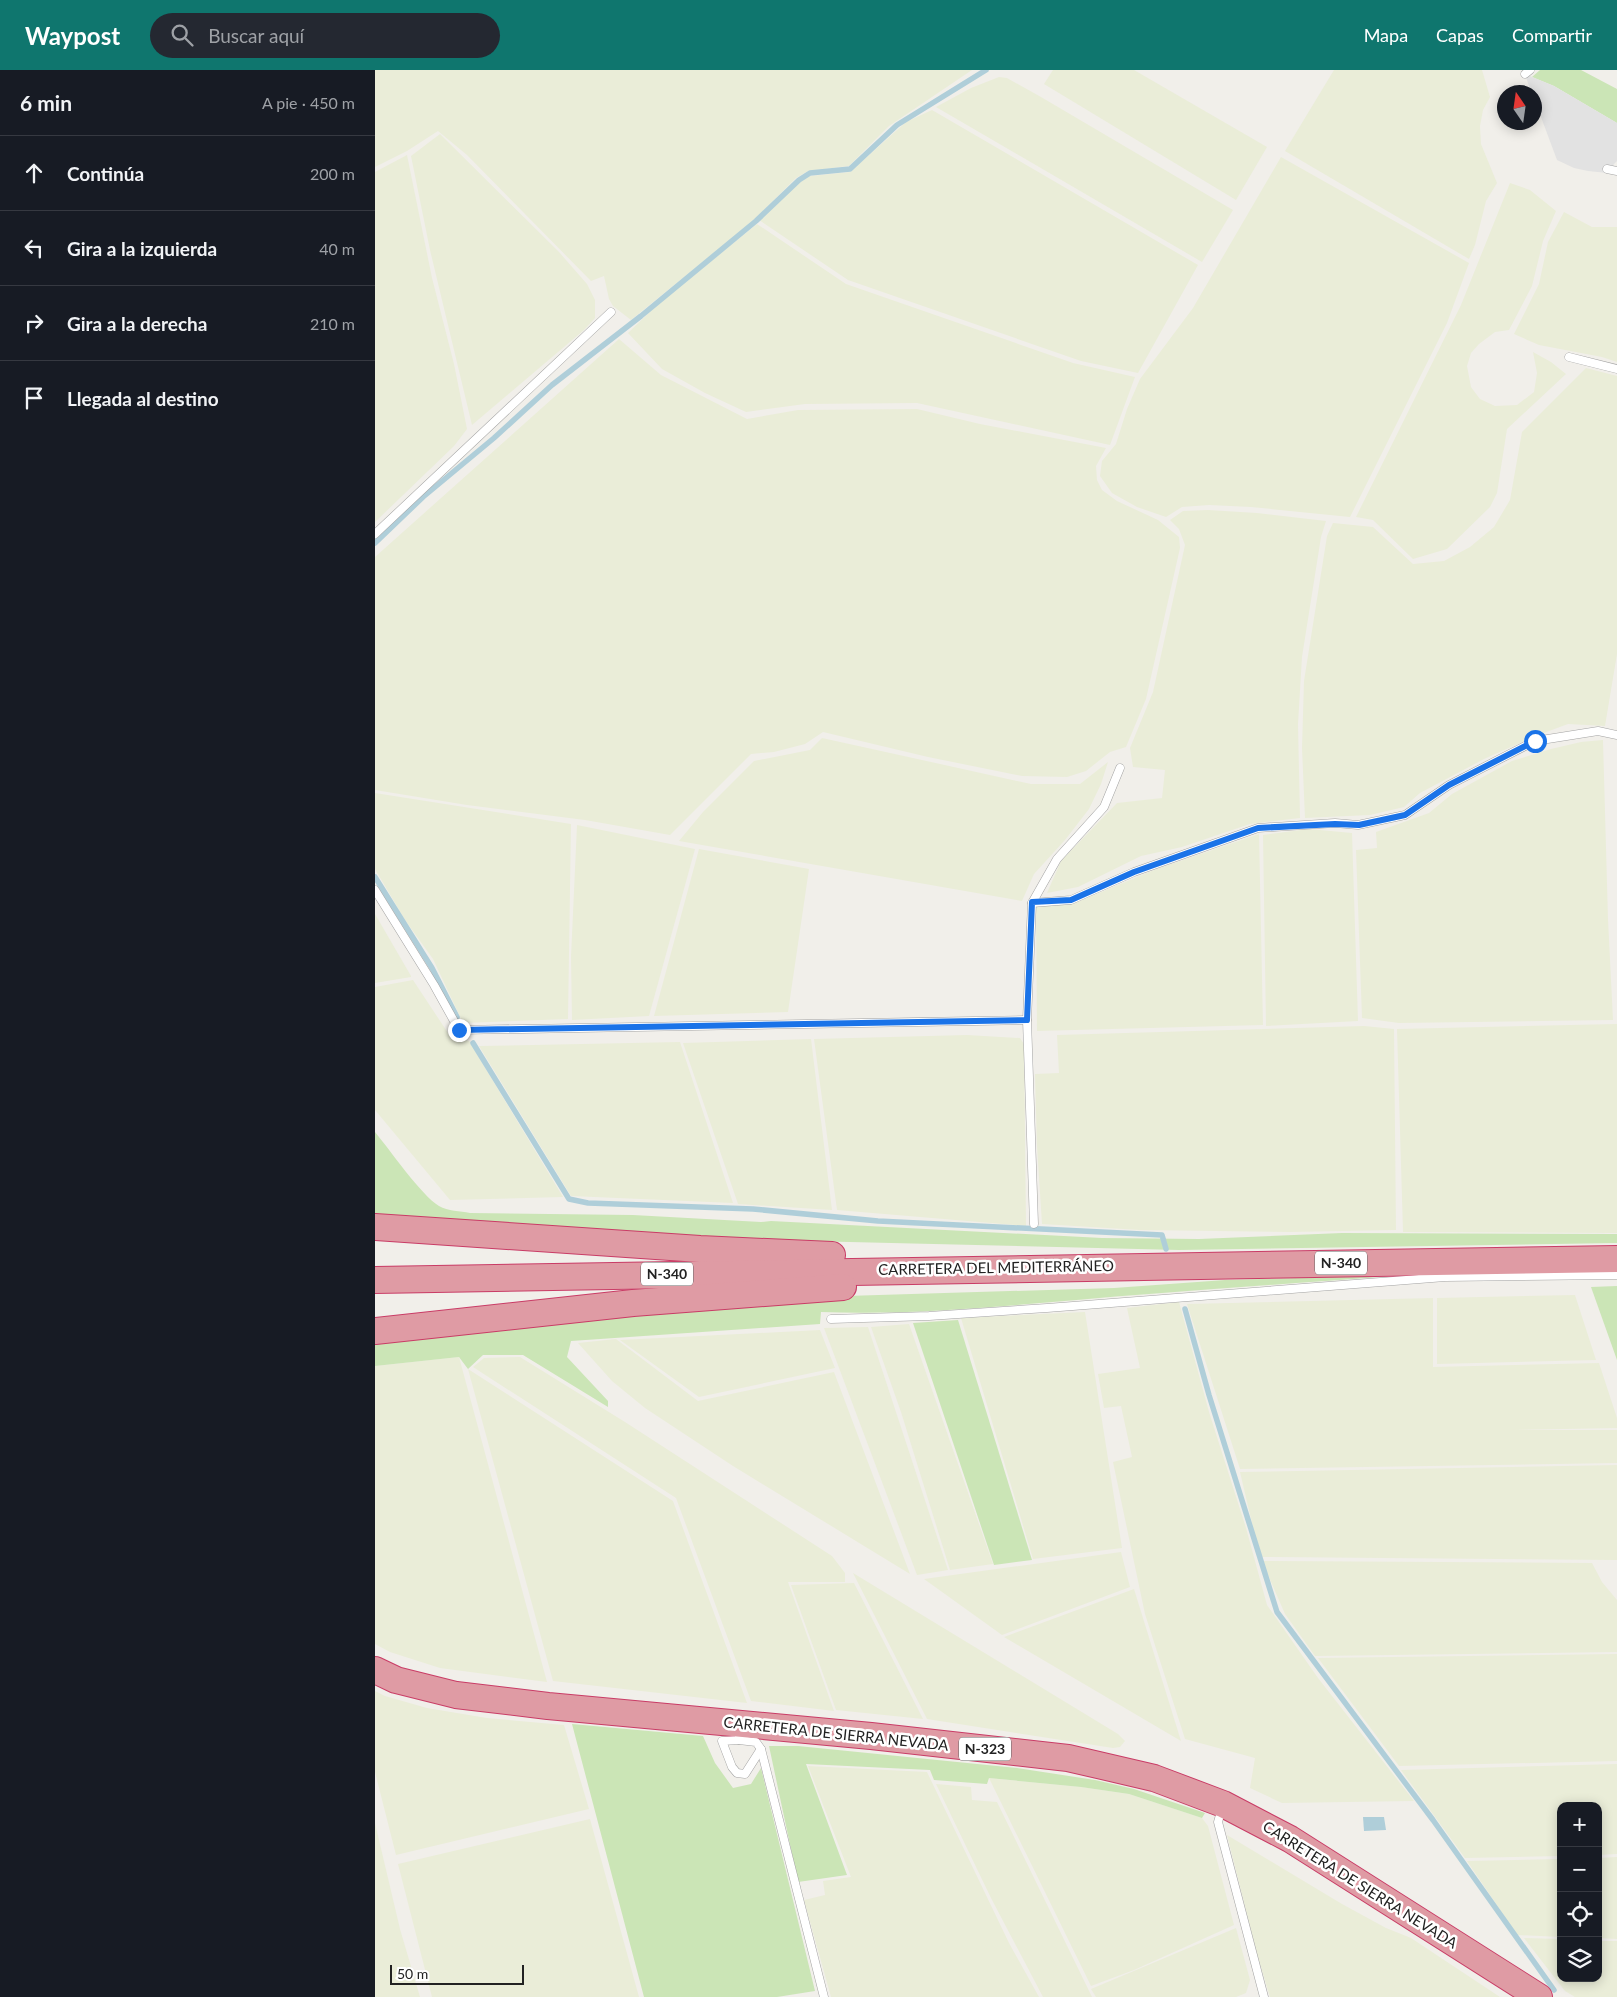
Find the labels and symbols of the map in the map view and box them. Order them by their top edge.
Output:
north arrow [1497,85,1542,130]
route start [1524,730,1547,753]
route end [448,1019,471,1042]
road number: N-340 [1315,1252,1367,1274]
street label: CARRETERA DEL MEDITERRÁNEO [878,1256,1114,1278]
road number: N-340 [641,1262,693,1286]
street label: CARRETERA DE SIERRA NEVADA [723,1712,950,1754]
road number: N-323 [959,1738,1011,1760]
street label: CARRETERA DE SIERRA NEVADA [1260,1817,1462,1952]
scale bar [390,1962,524,1985]

